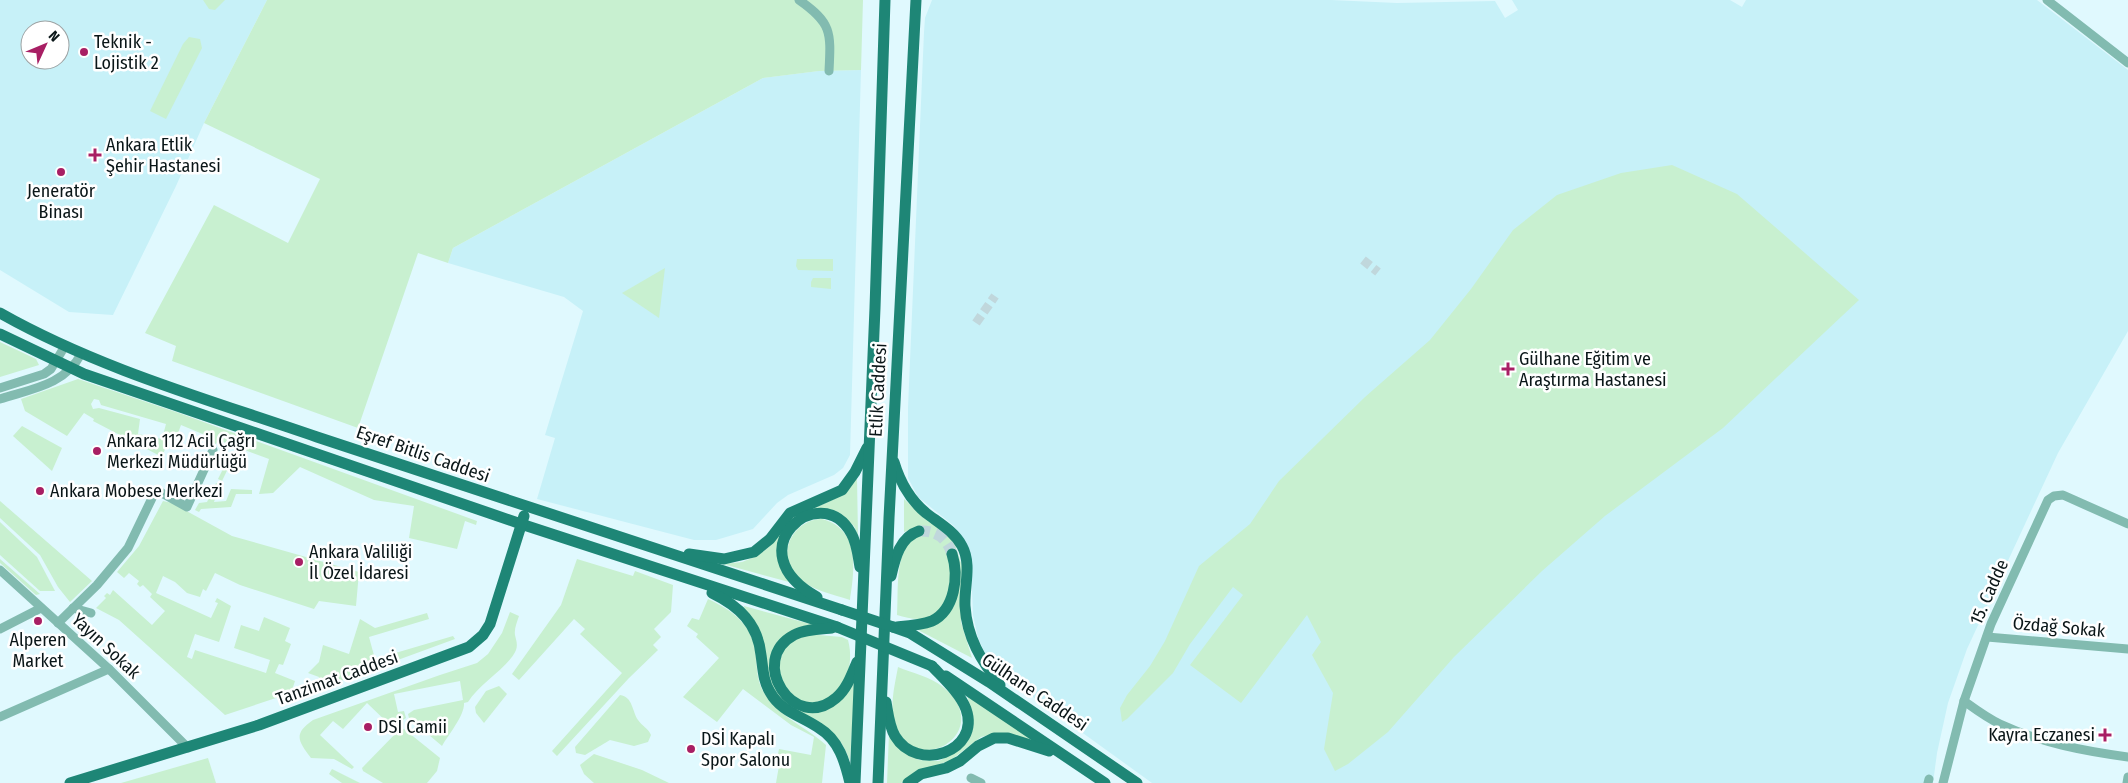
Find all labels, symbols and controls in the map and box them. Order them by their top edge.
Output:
north arrow [20,20,70,70]
text: N [45,27,63,45]
place label: Teknik - Lojistik 2 [94,31,159,74]
marker: Teknik - Lojistik 2 [78,46,90,58]
place label: Ankara Etlik Şehir Hastanesi [106,134,221,177]
marker: Ankara Etlik Şehir Hastanesi [88,148,102,162]
marker: Jeneratör Binası [55,166,67,178]
place label: Jeneratör Binası [27,180,96,223]
street label: Etlik Caddesi [865,342,891,438]
place label: Gülhane Eğitim ve Araştırma Hastanesi [1519,348,1667,391]
marker: Gülhane Eğitim ve Araştırma Hastanesi [1501,362,1515,376]
street label: Eşref Bitlis Caddesi [353,421,493,487]
place label: Ankara 112 Acil Çağrı Merkezi Müdürlüğü [107,430,255,473]
marker: Ankara 112 Acil Çağrı Merkezi Müdürlüğü [91,445,103,457]
place label: Ankara Mobese Merkezi [50,480,223,502]
marker: Ankara Mobese Merkezi [34,485,46,497]
place label: Ankara Valiliği İl Özel İdaresi [309,541,412,584]
marker: Ankara Valiliği İl Özel İdaresi [293,556,305,568]
street label: 15. Cadde [1965,556,2013,628]
street label: Yayın Sokak [67,609,145,684]
street label: Özdağ Sokak [2012,612,2107,642]
marker: Alperen Market [32,615,44,627]
place label: Alperen Market [10,629,66,672]
street label: Tanzimat Caddesi [273,646,401,710]
street label: Gülhane Caddesi [978,648,1092,736]
place label: DSİ Camii [378,716,447,738]
marker: DSİ Camii [362,721,374,733]
place label: Kayra Eczanesi [1988,724,2095,746]
place label: DSİ Kapalı Spor Salonu [701,728,790,771]
marker: Kayra Eczanesi [2099,729,2111,741]
marker: DSİ Kapalı Spor Salonu [685,743,697,755]

